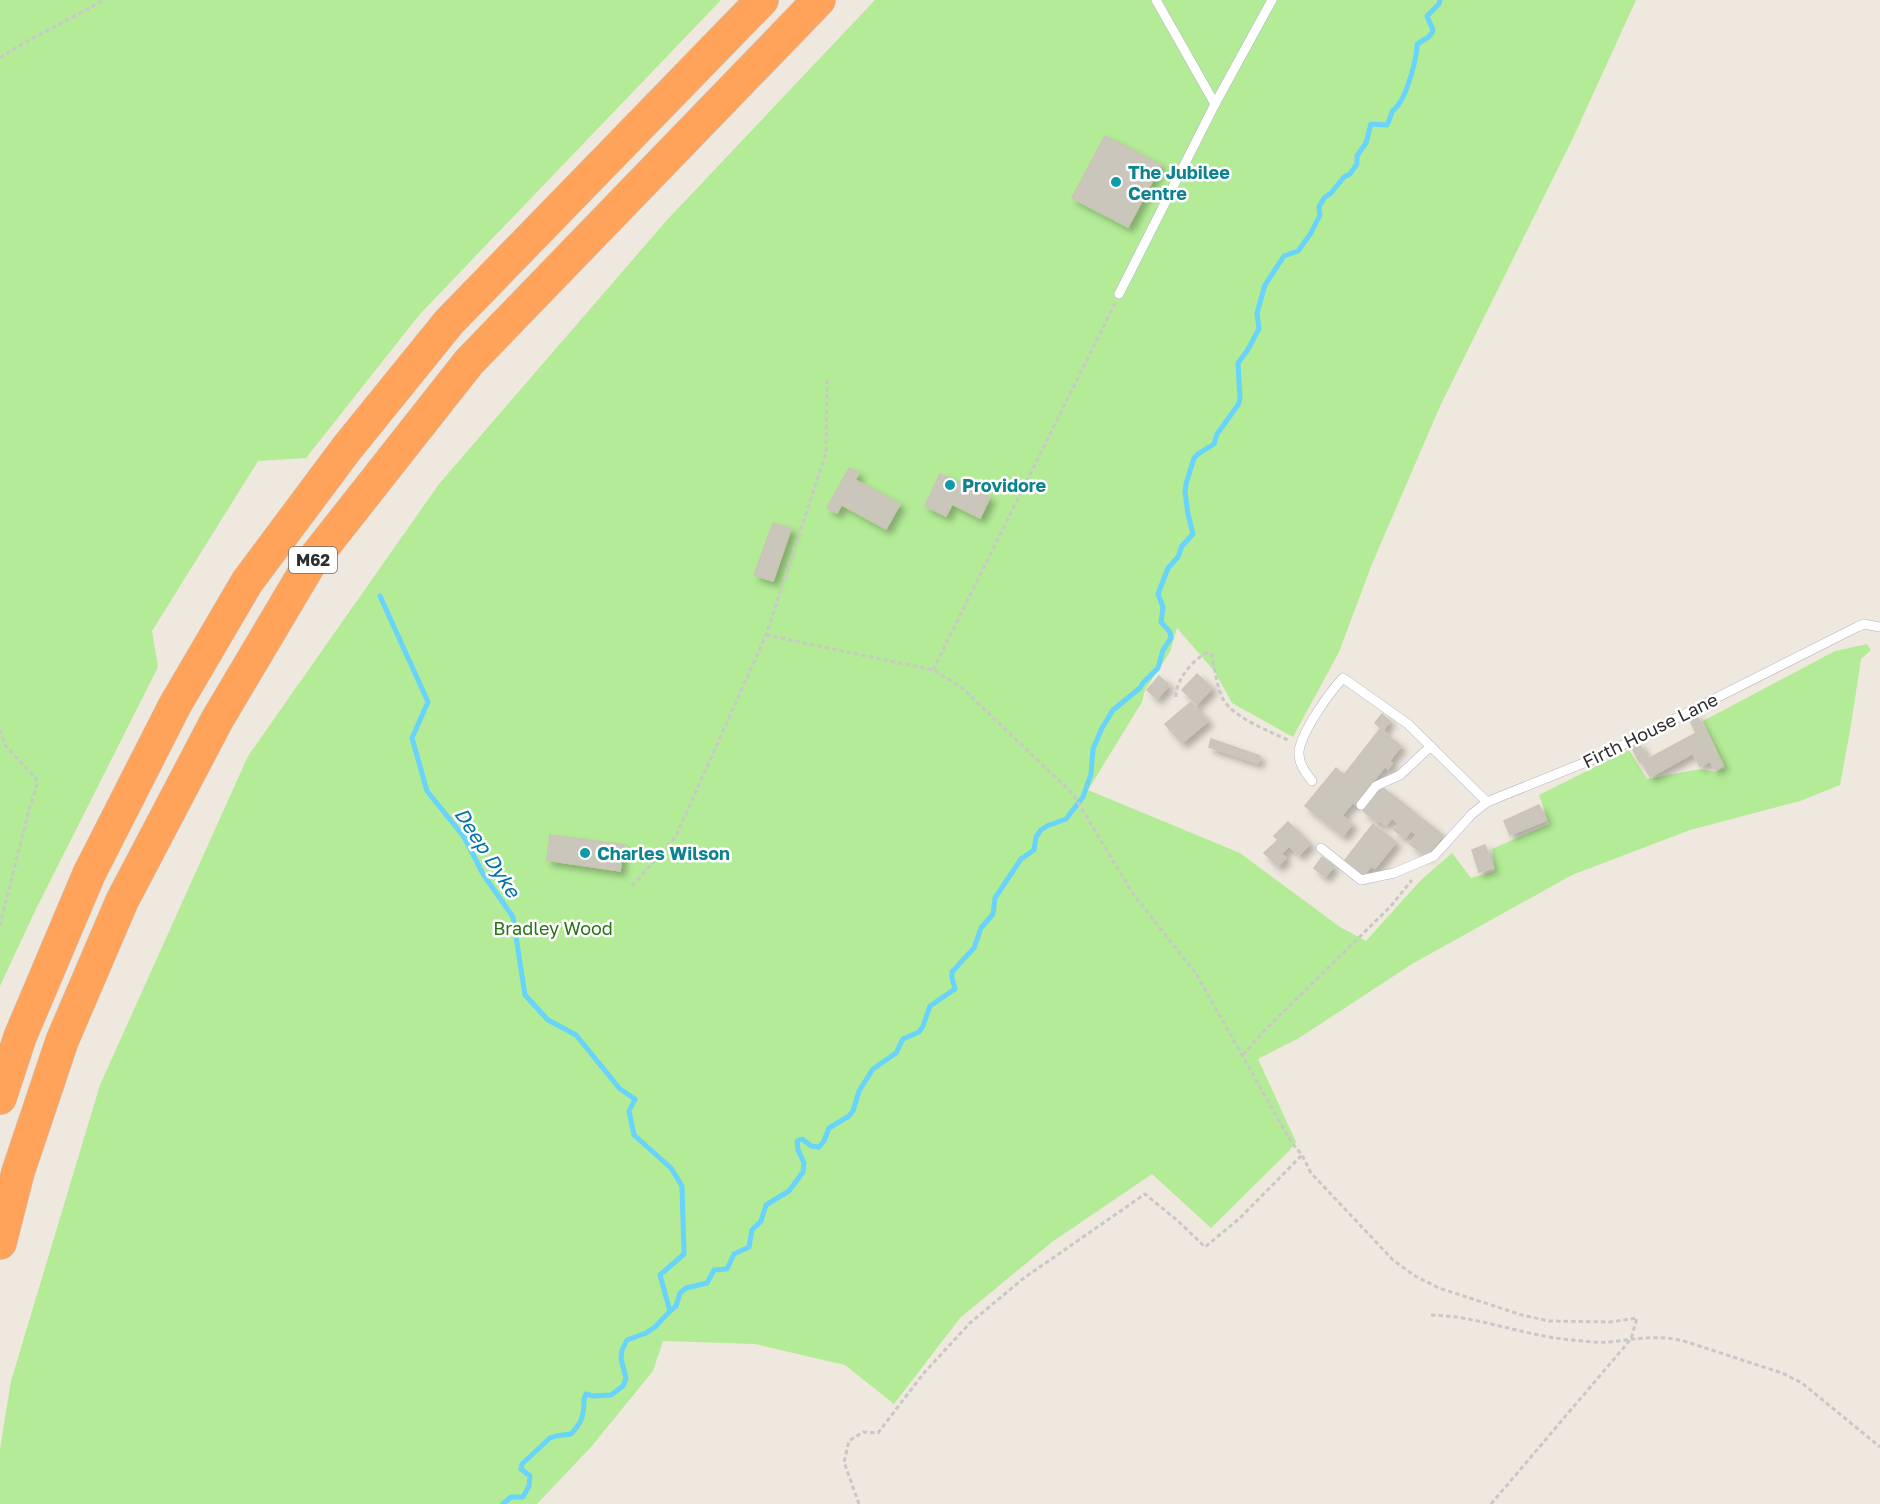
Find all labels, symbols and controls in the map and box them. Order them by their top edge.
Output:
place label: The Jubilee Centre [1128,161,1230,204]
marker: The Jubilee Centre [1109,175,1123,189]
place label: Providore [962,474,1047,496]
marker: Providore [943,478,957,492]
road number: M62 [289,547,337,573]
street label: Firth House Lane [1579,688,1721,772]
water label: Deep Dyke [449,803,527,903]
place label: Charles Wilson [597,842,730,864]
marker: Charles Wilson [578,846,592,860]
park label: Bradley Wood [493,917,613,939]

